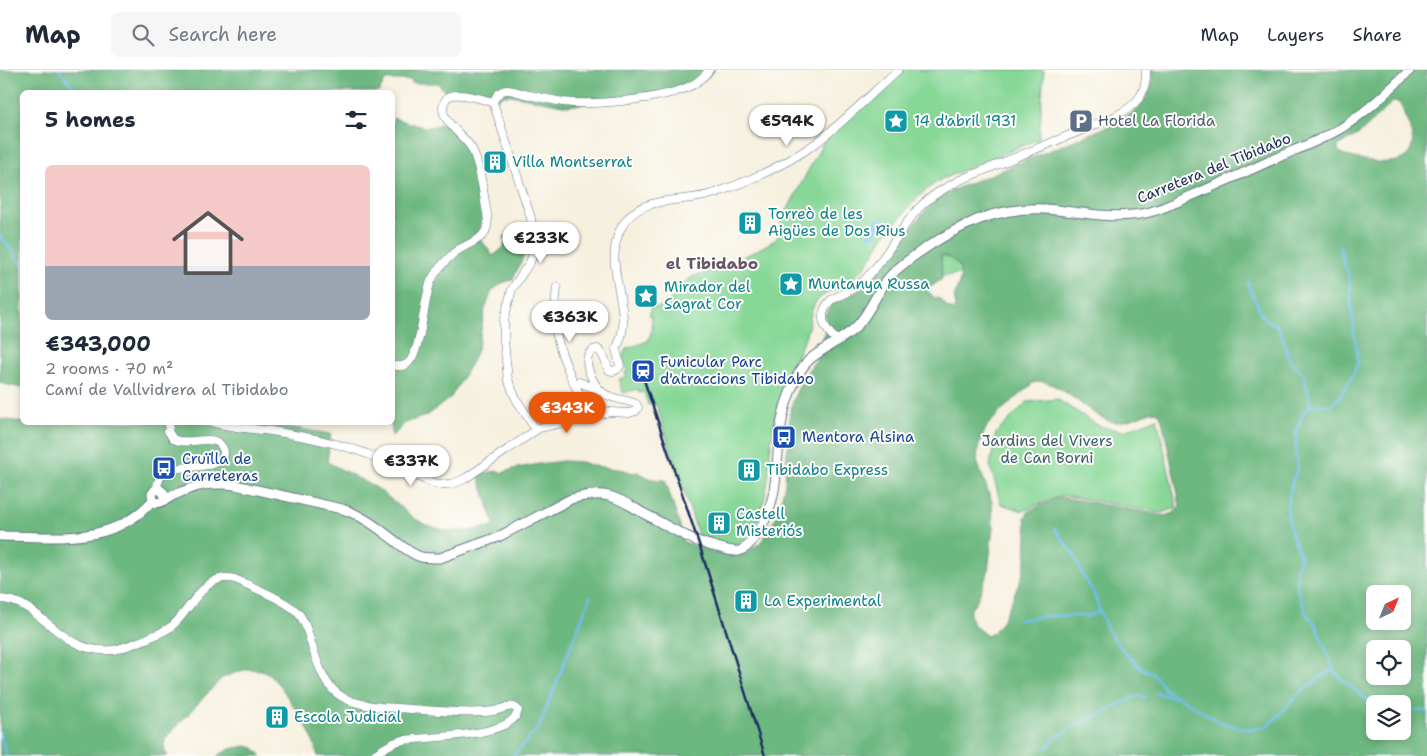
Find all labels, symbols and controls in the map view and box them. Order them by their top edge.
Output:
search box [111,12,461,57]
text: Map [25,19,81,51]
icon: search [129,21,157,49]
text: Search here [169,22,277,47]
text: Map [1201,23,1239,47]
text: Layers [1267,23,1324,47]
text: Share [1352,23,1402,47]
pin: €594K [752,104,822,147]
text: 5 homes [45,106,136,134]
icon: filters [342,106,370,134]
place icon: 14 d'abril 1931 [883,108,909,134]
parking icon: Hotel La Florida [1068,108,1094,134]
text: €594K [760,110,814,131]
place label: 14 d'abril 1931 [914,111,1016,131]
place label: Hotel La Florida [1098,111,1216,131]
street label: Carretera del Tibidabo [1134,128,1294,208]
building icon: Villa Montserrat [482,149,508,175]
place label: Villa Montserrat [512,152,632,172]
icon: home [163,198,253,288]
place label: Torreò de les Aigües de Dos Rius [768,204,906,241]
building icon: Torreò de les Aigües de Dos Rius [737,210,763,236]
pin: €233K [506,222,576,264]
text: €233K [513,227,569,248]
district label: el Tibidabo [666,253,758,274]
place icon: Muntanya Russa [778,271,804,297]
place label: Muntanya Russa [808,274,930,294]
place label: Mirador del Sagrat Cor [664,277,751,314]
place icon: Mirador del Sagrat Cor [633,283,659,309]
pin: €363K [535,300,605,343]
text: €363K [542,306,598,327]
text: €343,000 [45,330,151,358]
place label: Funicular Parc d'atraccions Tibidabo [660,352,814,389]
text: 2 rooms · 70 m² [45,358,173,379]
station icon: Funicular Parc d'atraccions Tibidabo [630,358,656,384]
text: Camí de Vallvidrera al Tibidabo [45,379,288,400]
pin: €343K [532,392,602,434]
text: €343K [540,397,594,418]
bus stop icon: Mentora Alsina [771,424,797,450]
place label: Mentora Alsina [802,427,915,447]
park label: Jardins del Vivers de Can Borni [981,431,1113,468]
pin: €337K [376,444,446,487]
place label: Cruïlla de Carreteras [182,449,259,486]
text: €337K [384,450,438,471]
bus stop icon: Cruïlla de Carreteras [151,455,177,481]
building icon: Tibidabo Express [736,457,762,483]
place label: Tibidabo Express [766,460,888,480]
place label: Castell Misteriós [736,504,803,541]
building icon: Castell Misteriós [706,510,732,536]
north arrow [1366,585,1411,630]
map controls [1366,585,1411,740]
building icon: La Experimental [733,588,759,614]
place label: La Experimental [764,591,882,611]
button: locate [1366,640,1411,685]
button: layers [1366,695,1411,740]
building icon: Escola Judicial [264,704,290,730]
place label: Escola Judicial [294,707,402,727]

